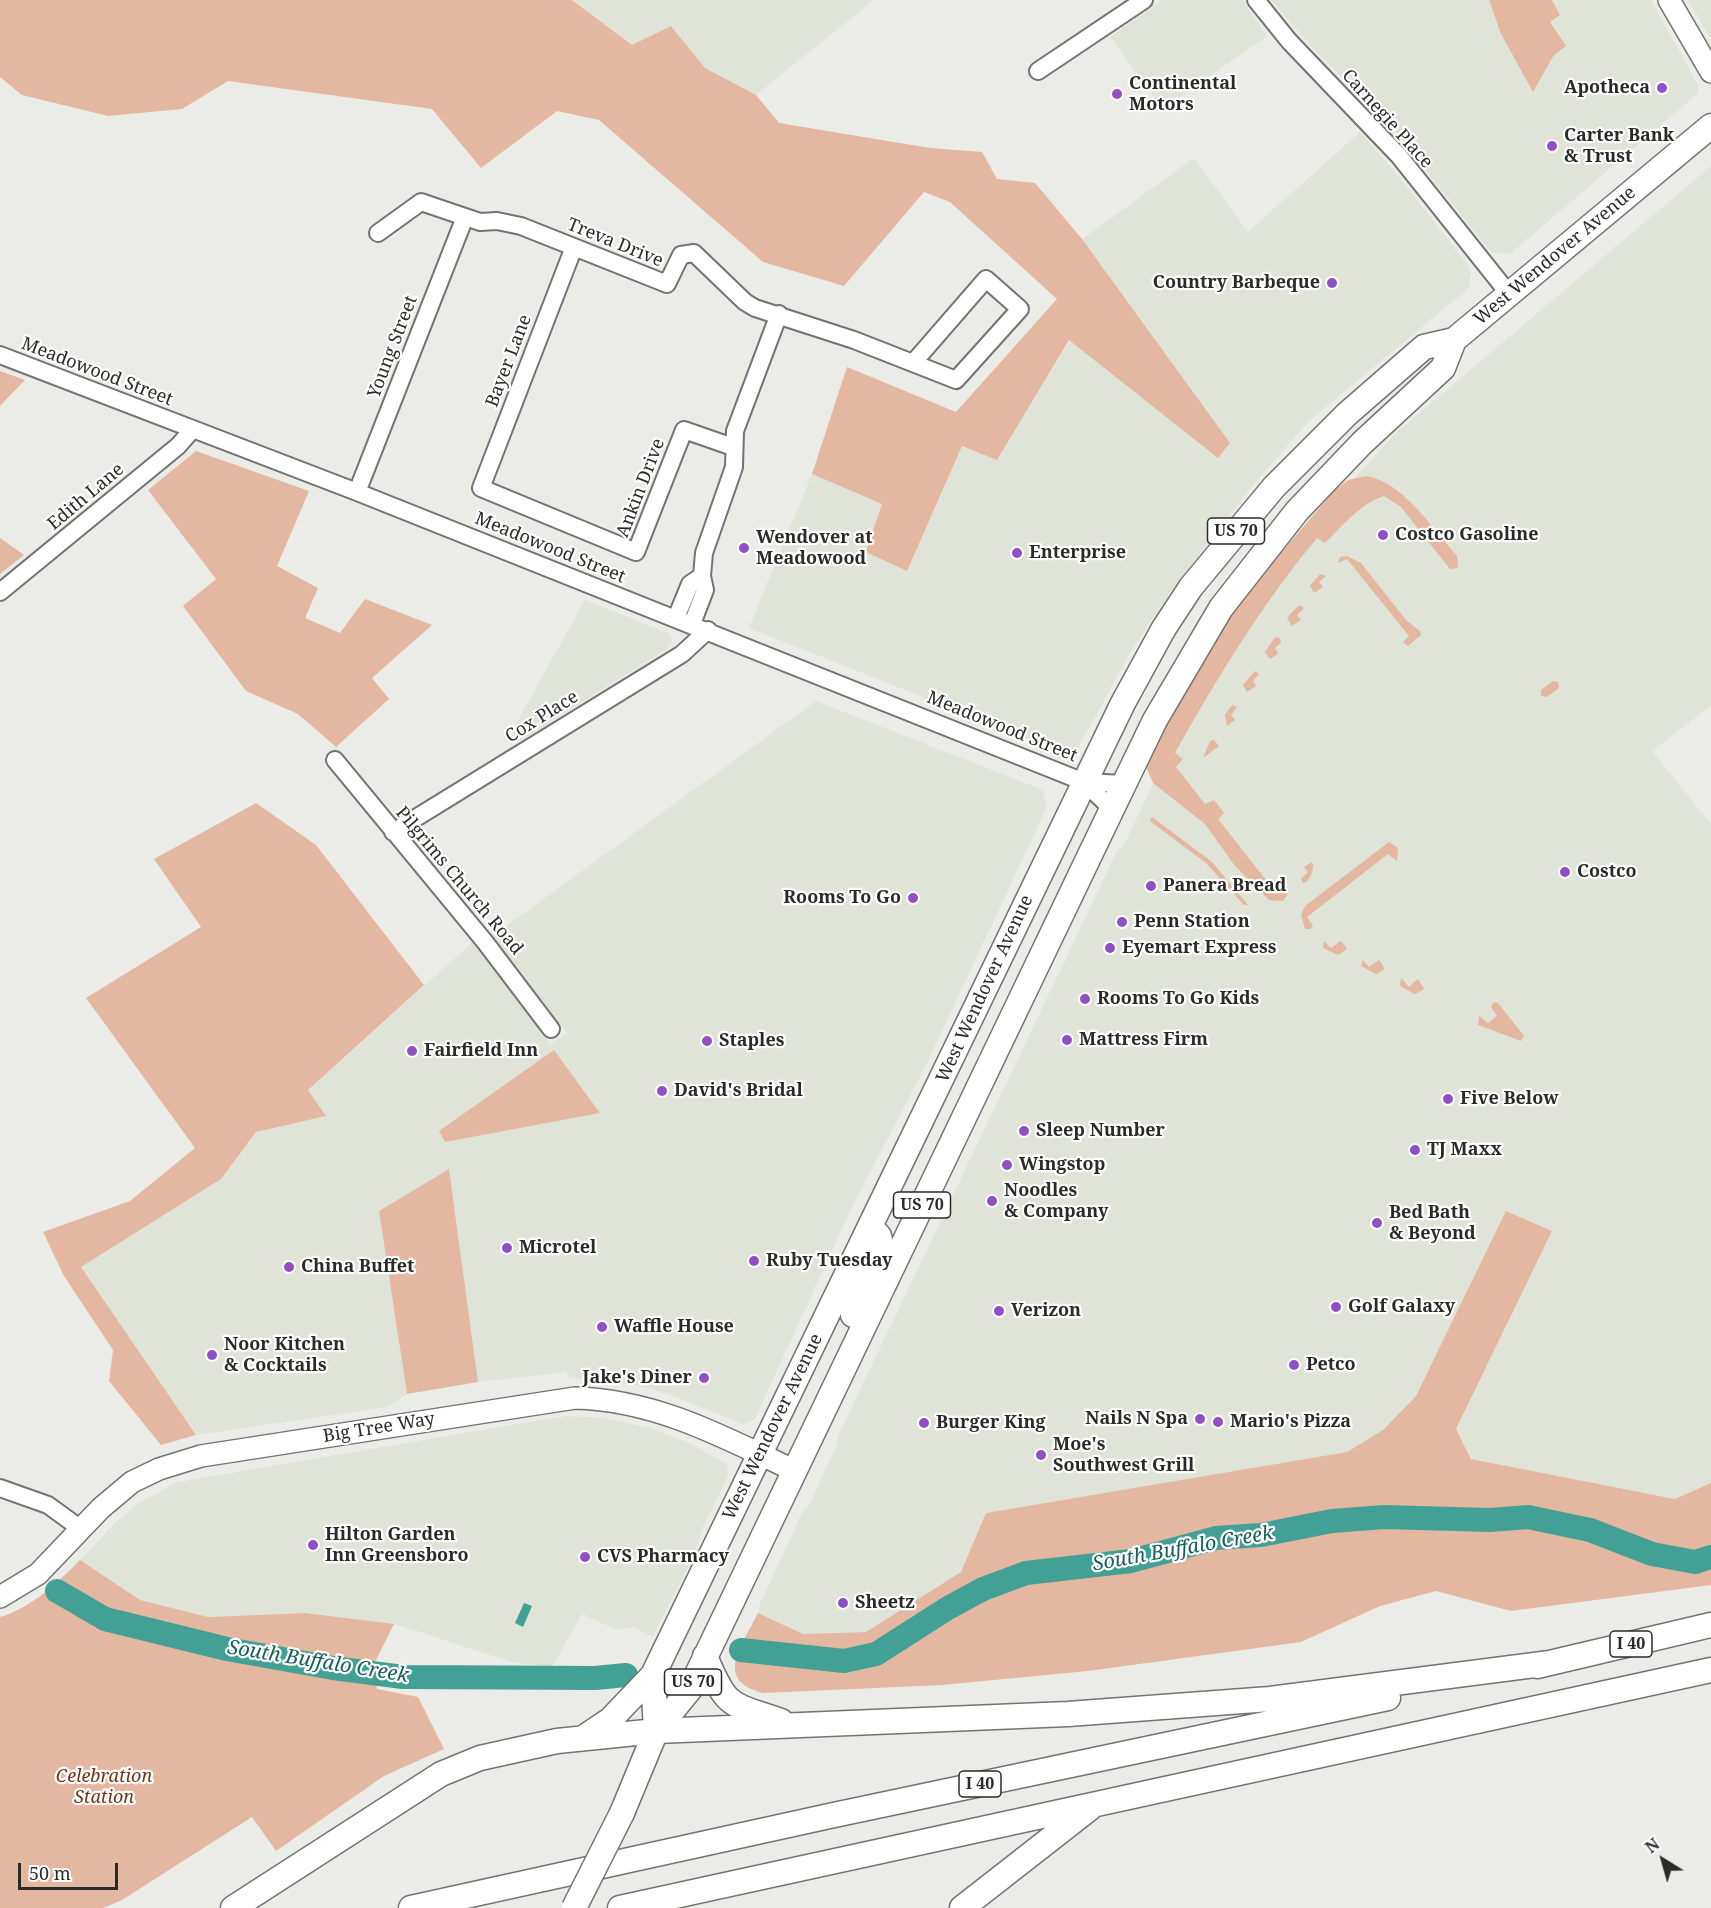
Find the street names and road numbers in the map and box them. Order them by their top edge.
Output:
street label: Carnegie Place [1337,65,1437,173]
street label: West Wendover Avenue [1470,182,1640,330]
street label: Treva Drive [564,214,666,272]
street label: Young Street [364,293,422,401]
street label: Bayer Lane [482,312,536,410]
street label: Meadowood Street [18,333,176,411]
street label: Ankin Drive [612,435,670,541]
street label: Edith Lane [43,459,129,535]
street label: Meadowood Street [472,508,628,588]
road number: US 70 [1208,518,1264,544]
street label: Cox Place [502,686,582,748]
street label: Meadowood Street [924,687,1080,767]
street label: Pilgrims Church Road [391,803,527,959]
street label: West Wendover Avenue [932,892,1038,1086]
road number: US 70 [894,1192,950,1218]
street label: West Wendover Avenue [718,1330,828,1524]
street label: Big Tree Way [322,1409,436,1447]
road number: I 40 [1610,1631,1652,1657]
road number: US 70 [664,1669,722,1695]
road number: I 40 [959,1771,1001,1797]

